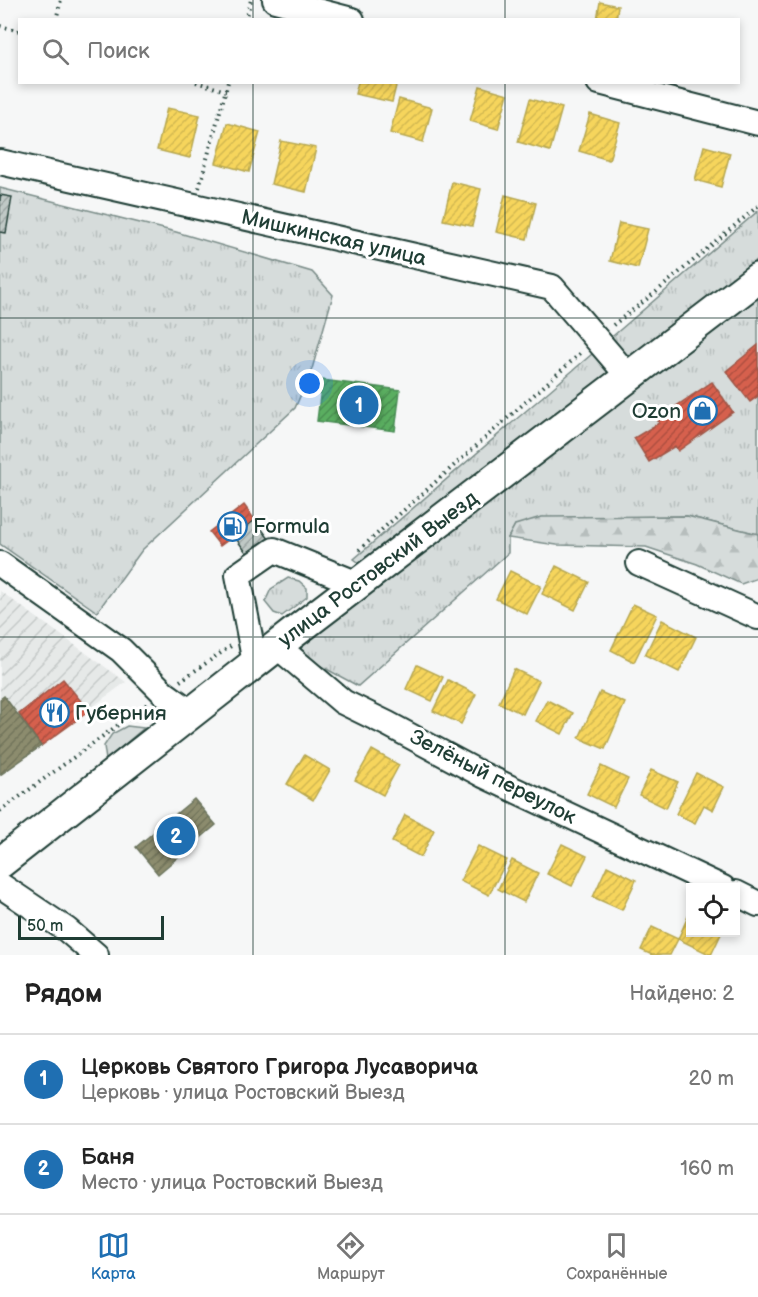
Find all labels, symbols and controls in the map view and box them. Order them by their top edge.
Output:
search box [18,18,740,84]
icon: search [39,35,72,68]
text: Поиск [87,38,150,65]
street label: Мишкинская улица [239,205,430,272]
your location [295,369,324,398]
pin: 1 [340,382,378,428]
shop icon: Ozon [686,395,718,427]
place label: Ozon [632,399,681,424]
street label: улица Ростовский Выезд [273,486,483,652]
fuel station icon: Formula [216,510,248,542]
place label: Formula [253,514,330,539]
restaurant icon: Губерния [38,697,70,729]
place label: Губерния [75,701,167,726]
street label: Зелёный переулок [406,724,580,830]
pin: 2 [156,814,195,858]
map controls [686,883,740,937]
button: locate [686,883,740,937]
scale bar [18,913,164,940]
text: 50 m [27,917,63,936]
text: Рядом [24,979,102,1010]
text: Найдено: 2 [630,982,734,1006]
text: Церковь Святого Григора Лусаворича [81,1054,478,1081]
text: 1 [39,1067,48,1091]
text: 20 m [689,1067,734,1091]
text: Церковь · улица Ростовский Выезд [81,1081,405,1105]
text: Баня [81,1144,135,1171]
text: 2 [38,1157,49,1181]
text: 160 m [680,1157,734,1181]
text: Место · улица Ростовский Выезд [81,1171,383,1195]
tab: Карта [91,1229,136,1284]
tab: Маршрут [317,1229,385,1284]
tab: Сохранённые [566,1229,667,1284]

